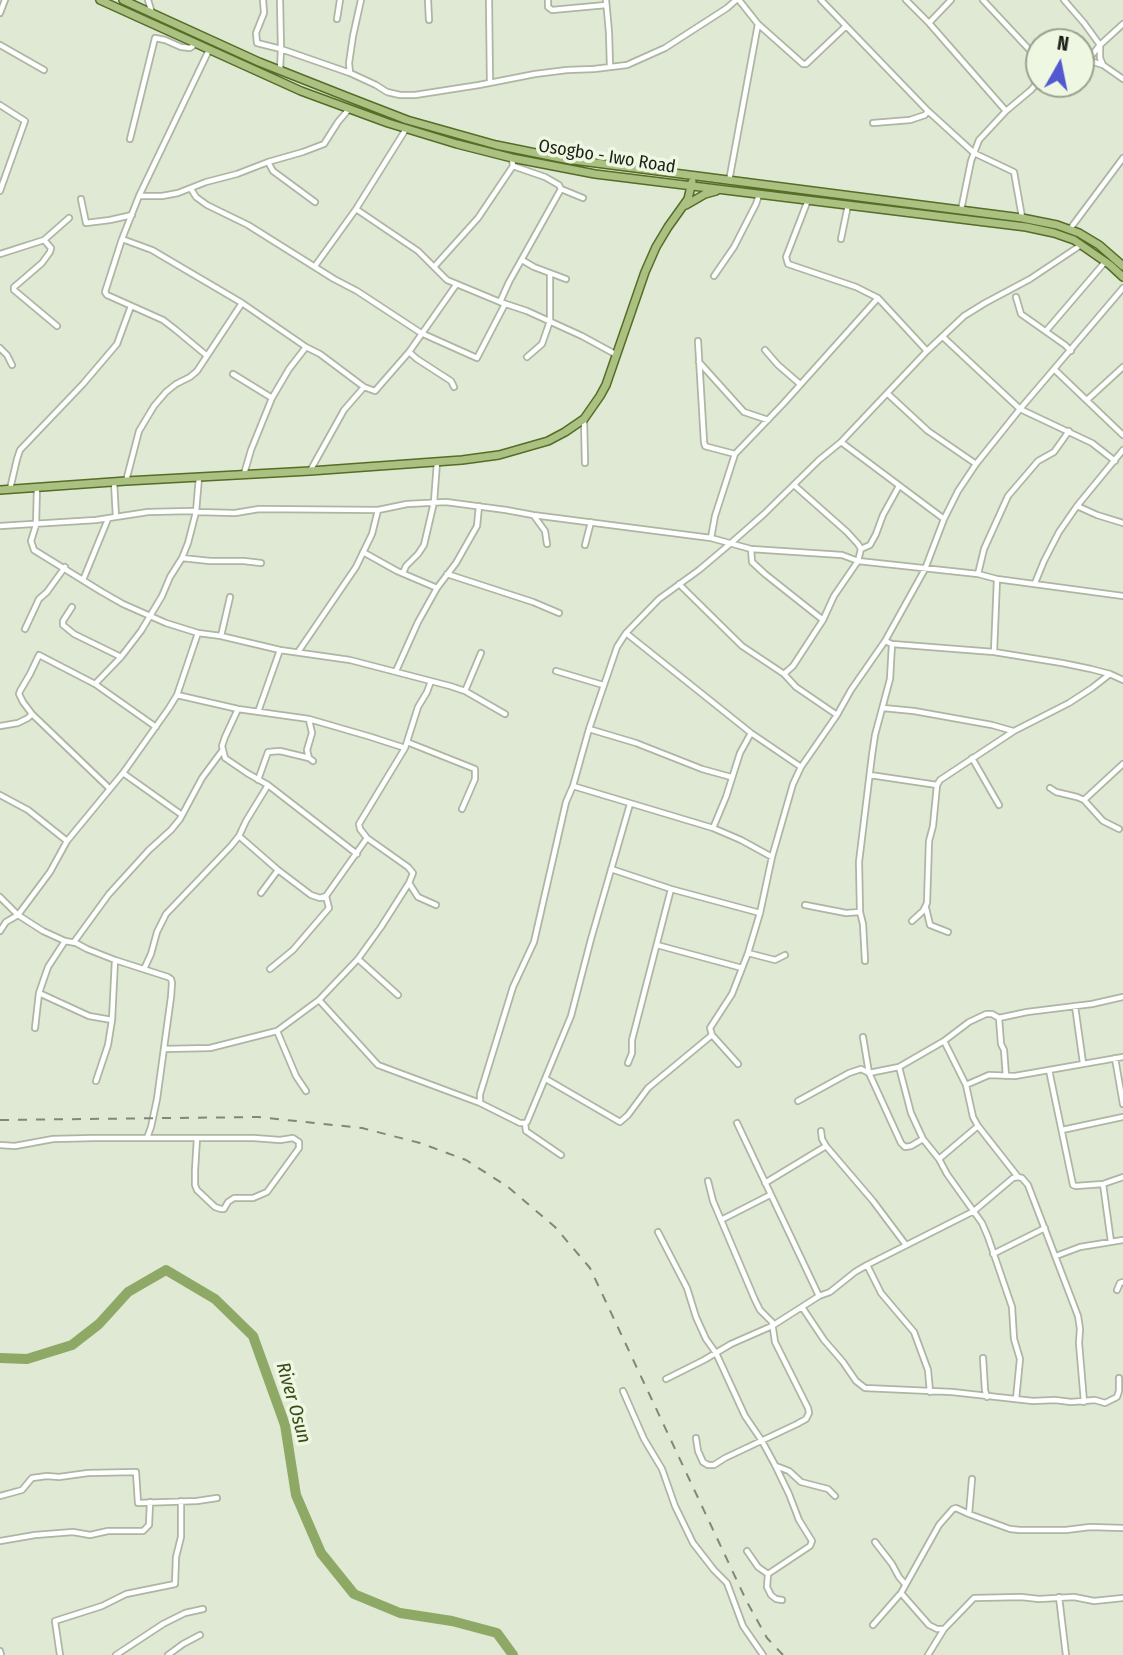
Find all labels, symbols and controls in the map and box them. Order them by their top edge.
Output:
north arrow [1025,28,1095,98]
text: N [1056,31,1070,56]
street label: Osogbo - Iwo Road [537,135,677,179]
water label: River Osun [271,1360,315,1446]

